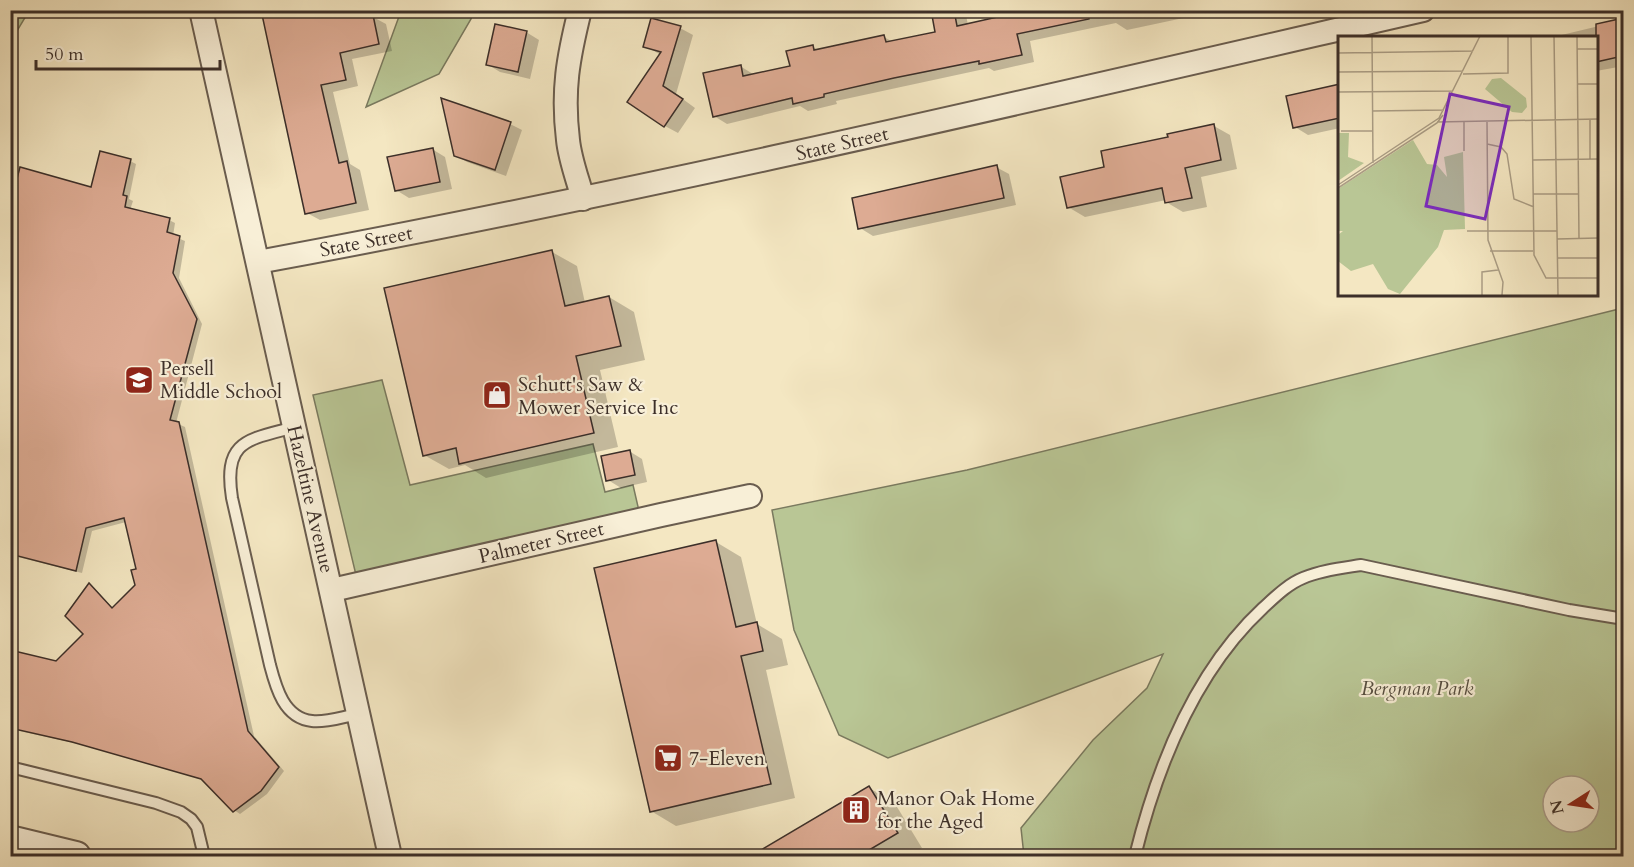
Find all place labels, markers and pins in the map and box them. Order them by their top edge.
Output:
place label: Persell Middle School [160,355,282,405]
school or university icon: Persell Middle School [123,364,155,396]
place label: Schutt's Saw & Mower Service Inc [518,371,678,421]
shop icon: Schutt's Saw & Mower Service Inc [481,379,513,411]
supermarket icon: 7-Eleven [652,742,684,774]
place label: 7-Eleven [689,745,766,772]
place label: Manor Oak Home for the Aged [877,785,1035,835]
building icon: Manor Oak Home for the Aged [840,794,872,826]

